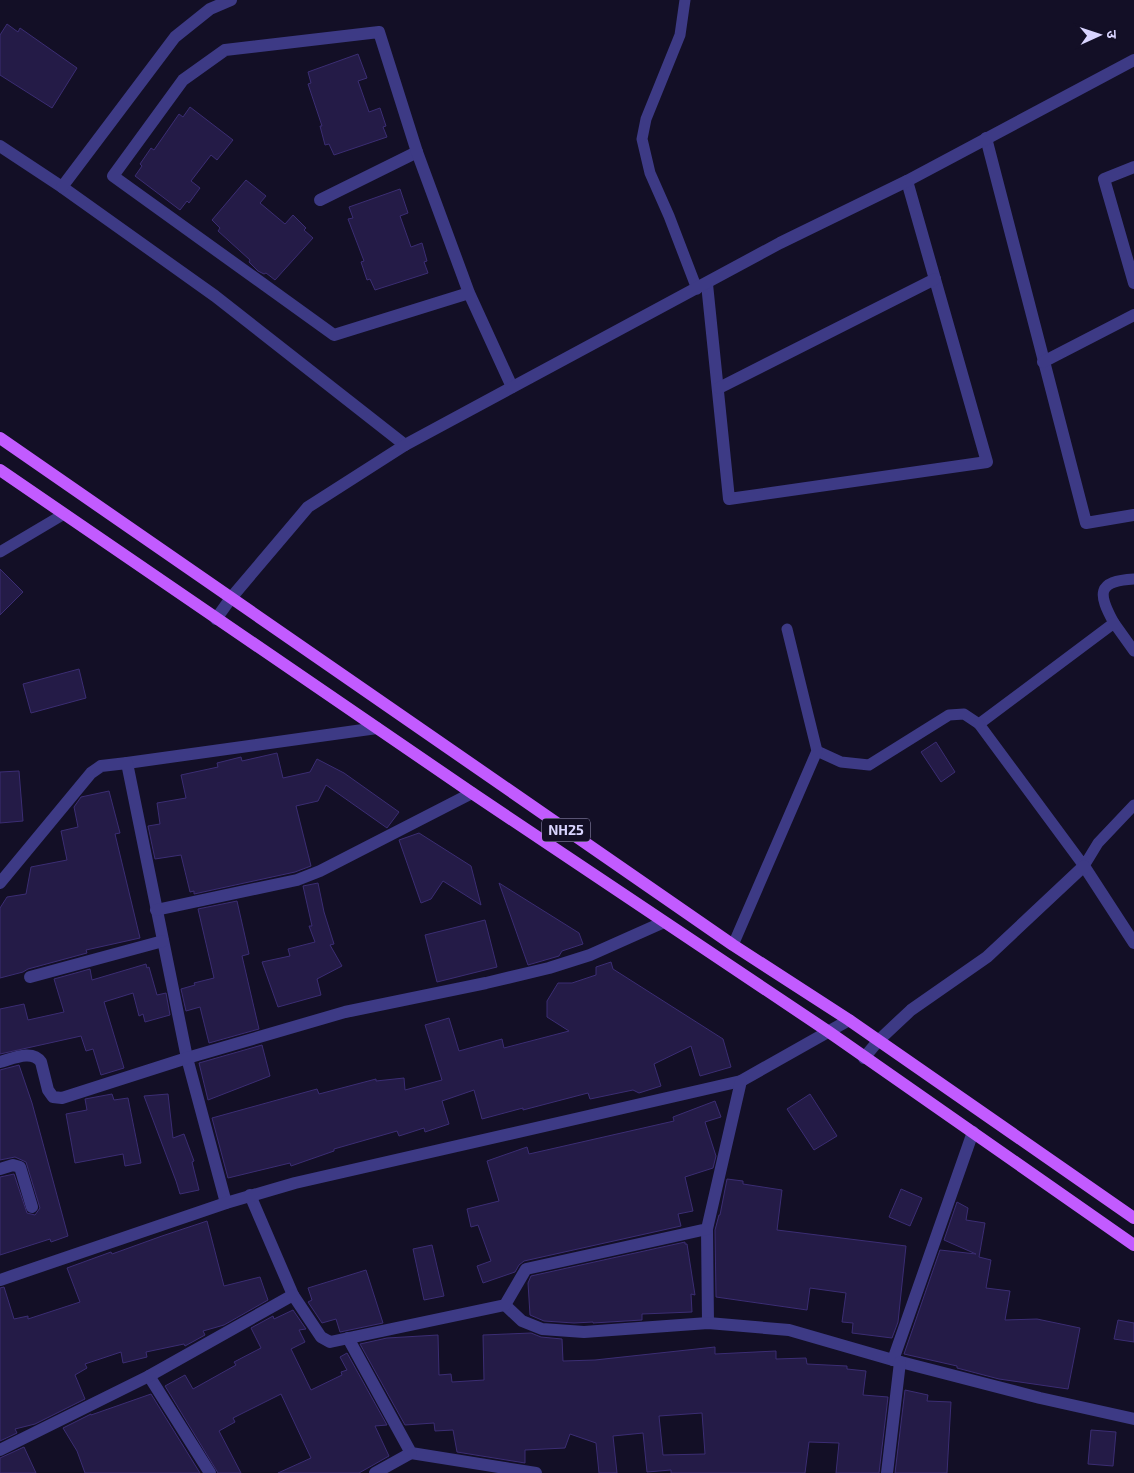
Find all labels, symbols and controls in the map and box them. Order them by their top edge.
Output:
north arrow [1074,10,1124,60]
text: उ [1104,30,1121,40]
road number: NH25 [542,818,590,842]

